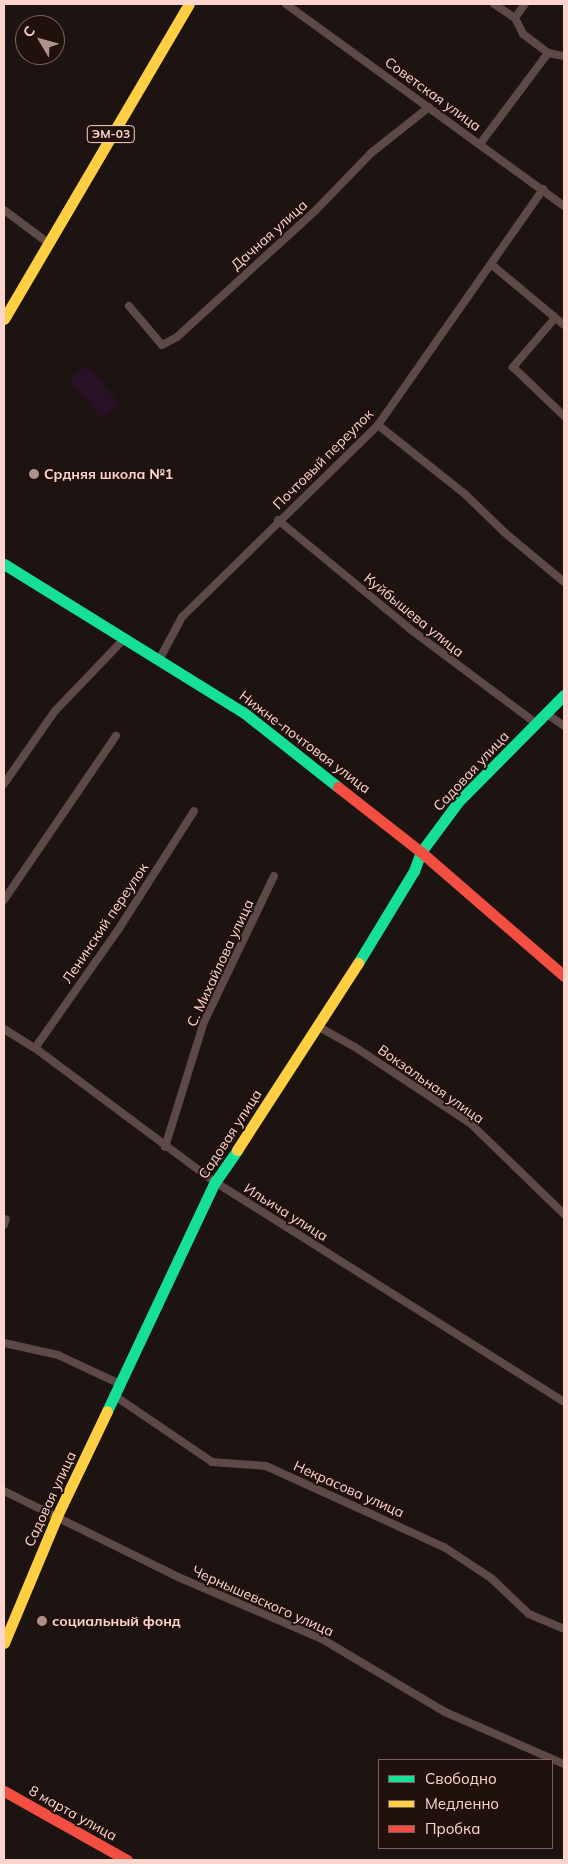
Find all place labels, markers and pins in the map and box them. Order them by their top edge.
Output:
place label: Срдняя школа №1 [44,466,173,482]
marker: Срдняя школа №1 [28,468,40,480]
place label: социальный фонд [52,1613,181,1629]
marker: социальный фонд [36,1615,48,1627]

